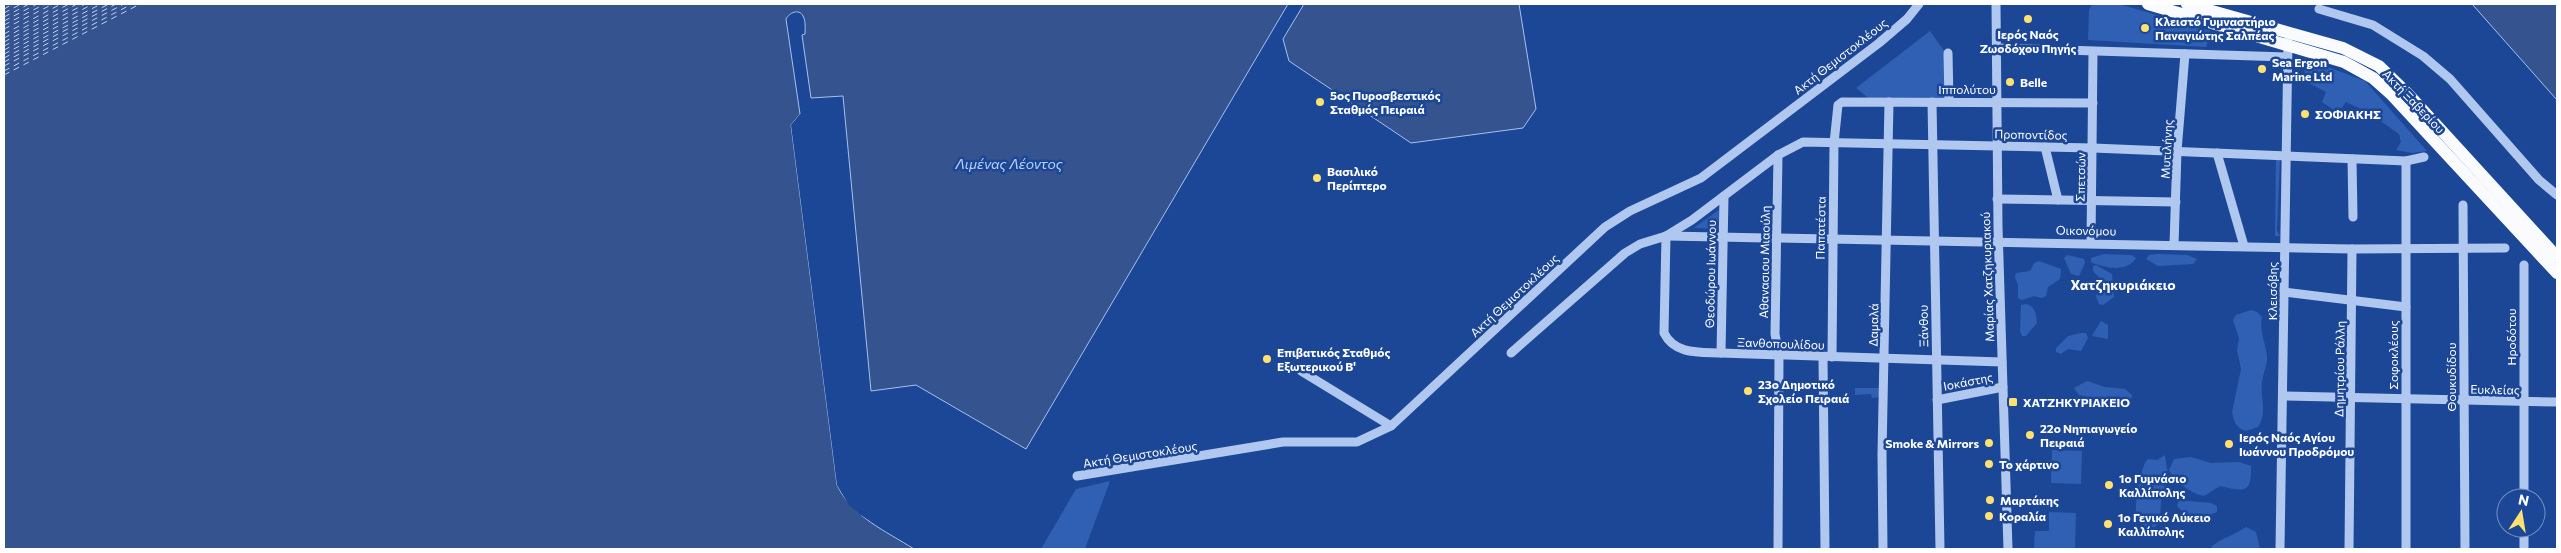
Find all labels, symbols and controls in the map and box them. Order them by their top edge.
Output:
marker: Ιερός Ναός Ζωοδόχου Πηγής [2022,13,2034,25]
place label: Κλειστό Γυμναστήριο Παναγιώτης Σαλπέας [2155,14,2276,42]
street label: Ακτή Θεμιστοκλέους [1790,15,1890,97]
marker: Κλειστό Γυμναστήριο Παναγιώτης Σαλπέας [2139,22,2151,34]
place label: Ιερός Ναός Ζωοδόχου Πηγής [1980,27,2077,55]
place label: Sea Ergon Marine Ltd [2272,55,2332,83]
marker: Sea Ergon Marine Ltd [2256,63,2268,75]
street label: Ακτή Ξαβερίου [2380,66,2448,136]
place label: Belle [2020,75,2047,89]
marker: Belle [2004,76,2016,88]
street label: Ιππολύτου [1938,82,1996,96]
place label: 5ος Πυροσβεστικός Σταθμός Πειραιά [1330,88,1441,116]
marker: 5ος Πυροσβεστικός Σταθμός Πειραιά [1314,96,1326,108]
place label: ΣΟΦΙΑΚΗΣ [2315,107,2381,121]
marker: ΣΟΦΙΑΚΗΣ [2299,108,2311,120]
street label: Μυτιλήνης [2157,119,2175,179]
street label: Προποντίδος [1994,126,2068,142]
street label: Σπετσών [2073,152,2087,202]
water label: Λιμένας Λέοντος [954,155,1063,172]
place label: Βασιλικό Περίπτερο [1327,164,1387,192]
marker: Βασιλικό Περίπτερο [1311,172,1323,184]
street label: Παπατέστα [1812,196,1828,260]
street label: Αθανασιου Μιαούλη [1756,206,1772,318]
street label: Μαρίας Χατζηκυριακού [1978,212,1996,342]
street label: Θεοδώρου Ιωάννου [1702,220,1718,328]
street label: Οικονόμου [2056,222,2117,238]
street label: Ακτή Θεμιστοκλέους [1467,251,1561,339]
street label: Κλεισόβης [2265,262,2279,320]
district label: Χατζηκυριάκειο [2070,276,2176,293]
street label: Δαμαλά [1866,303,1880,347]
street label: Ξάνθου [1916,304,1930,347]
street label: Ηροδότου [2504,308,2518,366]
street label: Σοφοκλέους [2386,320,2400,390]
street label: Δημητρίου Ράλλη [2331,321,2347,417]
street label: Ξανθοπουλίδου [1737,334,1825,352]
street label: Θουκυδίδου [2444,342,2458,411]
place label: Επιβατικός Σταθμός Εξωτερικού Β' [1277,345,1390,373]
marker: Επιβατικός Σταθμός Εξωτερικού Β' [1261,353,1273,365]
street label: Ιοκάστης [1942,369,1994,393]
place label: 23ο Δημοτικό Σχολείο Πειραιά [1758,377,1849,405]
street label: Ευκλείας [2470,382,2520,396]
marker: 23ο Δημοτικό Σχολείο Πειραιά [1742,385,1754,397]
place label: ΧΑΤΖΗΚΥΡΙΑΚΕΙΟ [2023,395,2130,409]
marker: ΧΑΤΖΗΚΥΡΙΑΚΕΙΟ [2007,396,2019,408]
place label: 22ο Νηπιαγωγείο Πειραιά [2040,421,2137,449]
marker: 22ο Νηπιαγωγείο Πειραιά [2024,429,2036,441]
place label: Ιερός Ναός Αγίου Ιωάννου Προδρόμου [2239,430,2354,458]
place label: Smoke & Mirrors [1885,436,1979,450]
marker: Smoke & Mirrors [1983,437,1995,449]
street label: Ακτή Θεμιστοκλέους [1082,438,1198,470]
marker: Ιερός Ναός Αγίου Ιωάννου Προδρόμου [2223,438,2235,450]
place label: Το χάρτινο [1999,457,2059,471]
marker: Το χάρτινο [1983,458,1995,470]
place label: 1ο Γυμνάσιο Καλλίπολης [2119,471,2186,499]
marker: 1ο Γυμνάσιο Καλλίπολης [2103,479,2115,491]
north arrow [2496,488,2546,538]
text: N [2517,490,2531,509]
place label: Μαρτάκης [2000,493,2059,507]
marker: Μαρτάκης [1984,494,1996,506]
place label: Κοραλία [1999,509,2046,523]
marker: Κοραλία [1983,510,1995,522]
place label: 1ο Γενικό Λύκειο Καλλίπολης [2118,510,2211,538]
marker: 1ο Γενικό Λύκειο Καλλίπολης [2102,518,2114,530]

